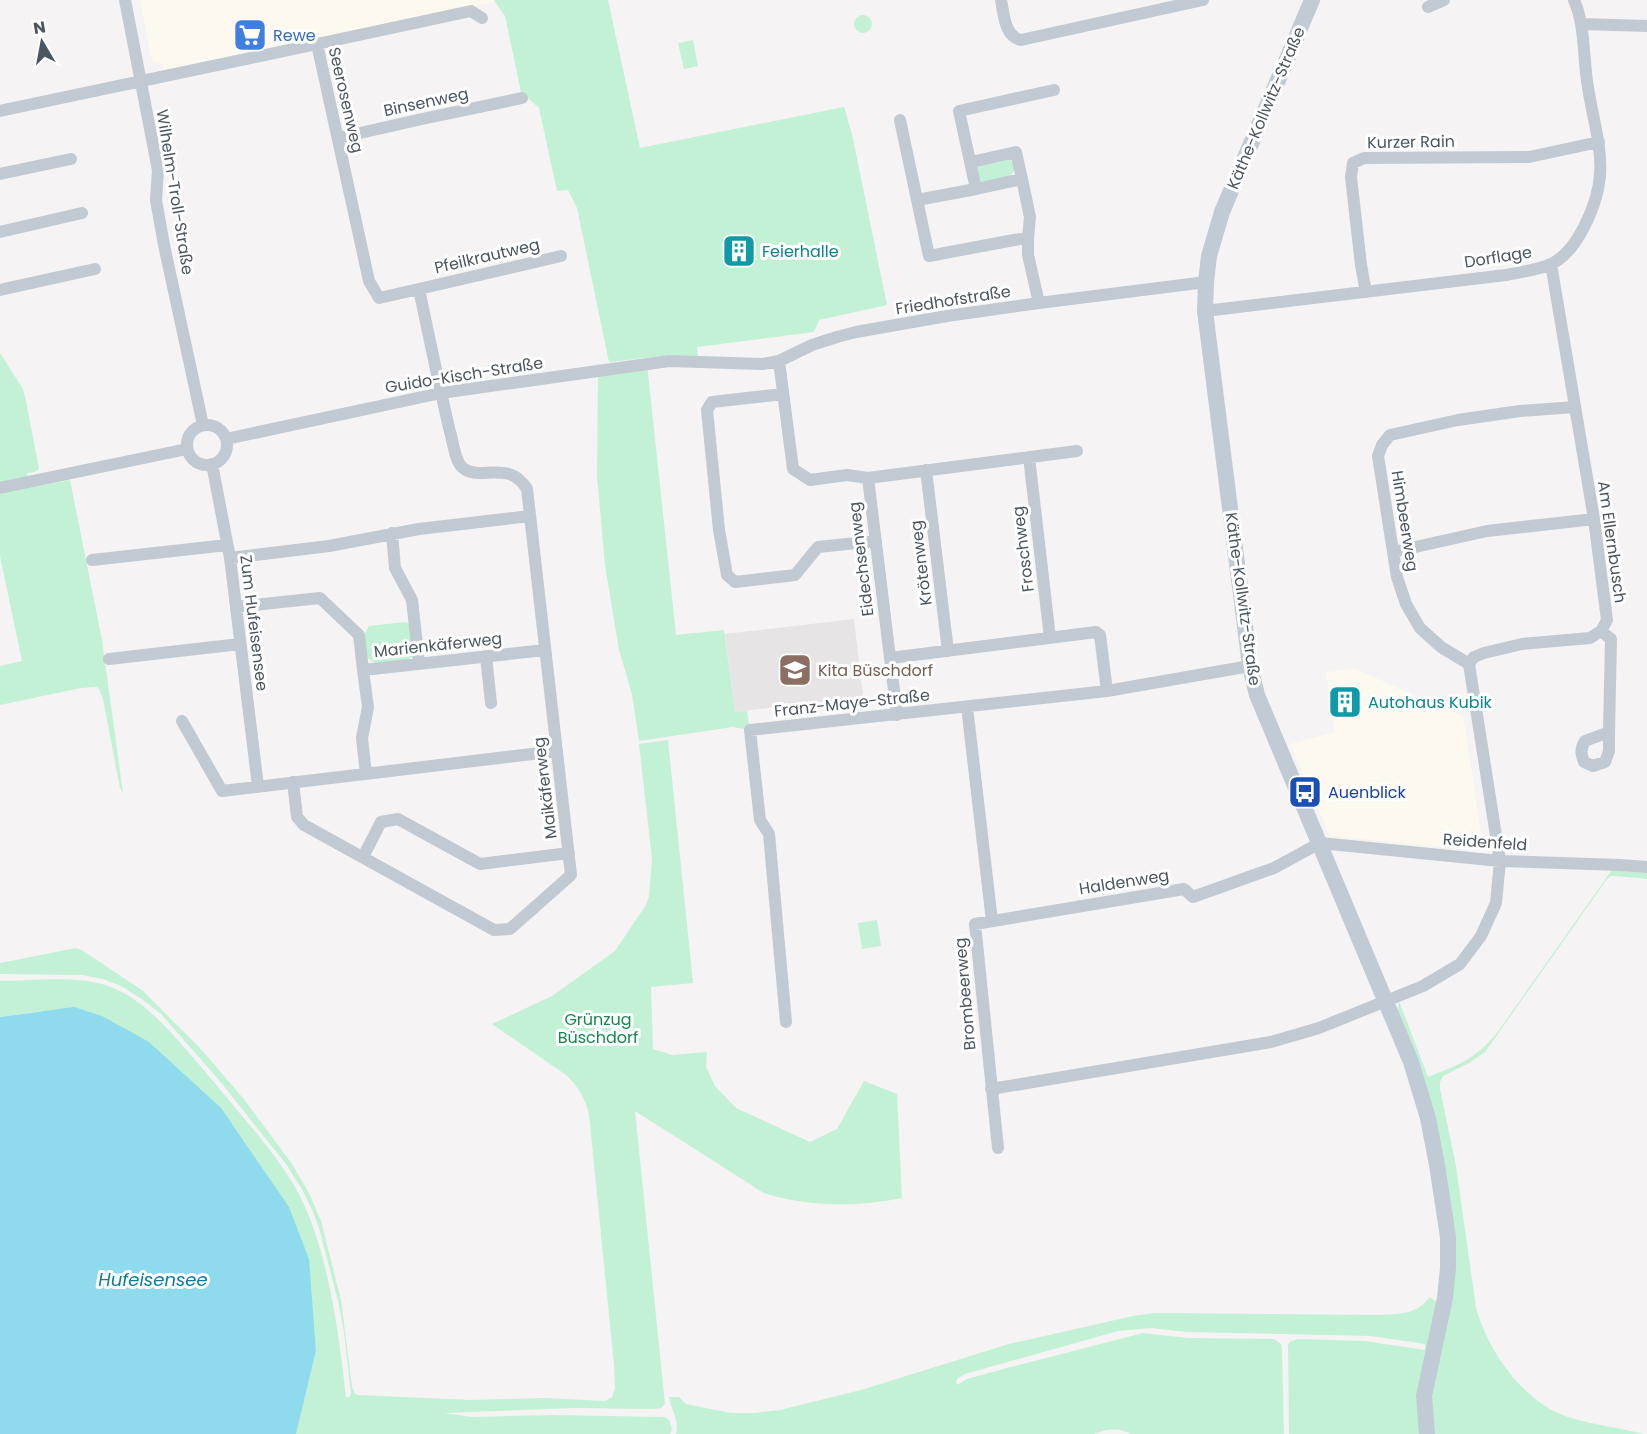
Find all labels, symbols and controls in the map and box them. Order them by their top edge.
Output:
north arrow [12,12,72,72]
text: N [32,15,47,40]
supermarket icon: Rewe [232,17,268,53]
street label: Käthe-Kollwitz-Straße [1221,23,1311,193]
place label: Rewe [273,24,316,47]
street label: Seerosenweg [323,45,369,155]
street label: Binsenweg [381,82,471,122]
street label: Wilhelm-Troll-Straße [151,108,199,276]
street label: Kurzer Rain [1367,130,1455,154]
street label: Pfeilkrautweg [432,233,542,279]
building icon: Feierhalle [721,233,757,269]
place label: Feierhalle [762,240,839,263]
street label: Dorflage [1462,240,1534,274]
street label: Friedhofstraße [894,280,1012,320]
street label: Guido-Kisch-Straße [383,351,545,399]
street label: Himbeerweg [1386,469,1424,573]
street label: Am Ellernbusch [1592,479,1632,605]
street label: Eidechsenweg [843,500,879,618]
street label: Froschweg [1006,505,1040,593]
street label: Käthe-Kollwitz-Straße [1219,511,1267,687]
street label: Krötenweg [904,519,938,607]
street label: Zum Hufeisensee [234,554,274,692]
street label: Marienkäferweg [373,627,503,663]
school or university icon: Kita Büschdorf [777,652,813,688]
place label: Kita Büschdorf [818,659,933,682]
street label: Franz-Maye-Straße [773,683,931,723]
building icon: Autohaus Kubik [1327,684,1363,720]
place label: Autohaus Kubik [1368,691,1493,714]
street label: Maikäferweg [527,736,563,840]
bus stop icon: Auenblick [1287,774,1323,810]
place label: Auenblick [1328,781,1407,804]
street label: Reidenfeld [1442,828,1528,856]
street label: Haldenweg [1077,864,1171,900]
street label: Brombeerweg [949,937,981,1051]
park label: Grünzug Büschdorf [558,1008,638,1049]
water label: Hufeisensee [98,1267,208,1292]

